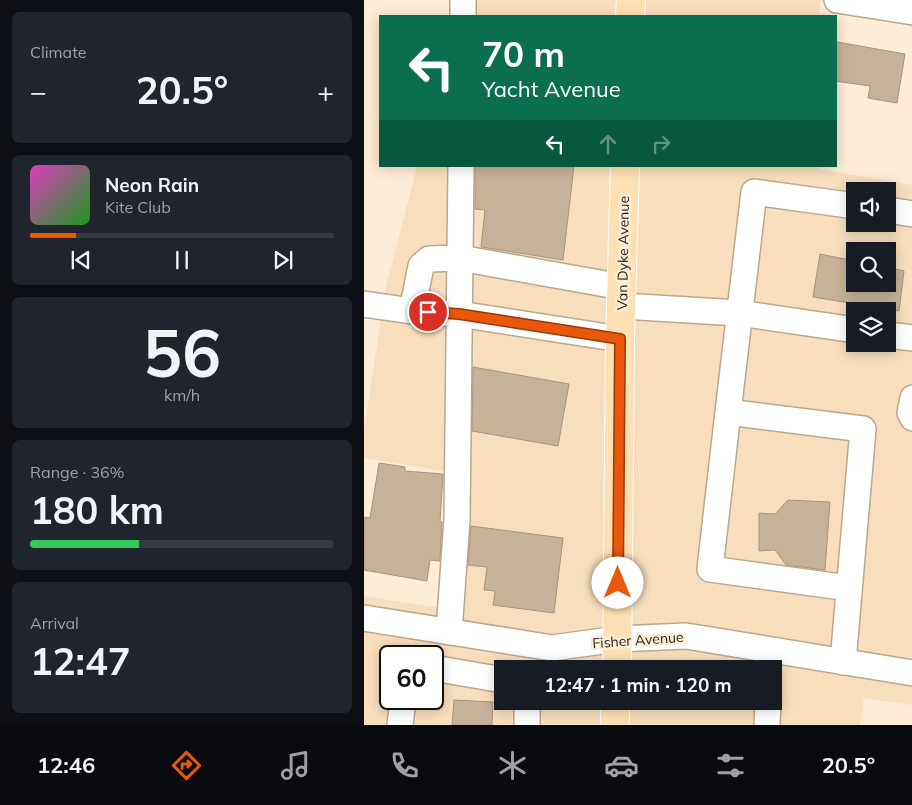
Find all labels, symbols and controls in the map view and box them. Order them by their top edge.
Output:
text: 70 m [482,32,565,76]
icon: left [399,35,464,100]
text: Climate [30,42,86,62]
text: 20.5° [136,66,228,114]
text: − [30,74,47,109]
text: + [317,74,334,109]
text: Yacht Avenue [482,75,621,103]
icon: left [541,130,569,158]
icon: ahead [594,130,622,158]
icon: right [647,130,675,158]
text: Neon Rain [105,173,199,197]
map controls [846,182,896,352]
button: sound [846,182,896,232]
street label: Van Dyke Avenue [613,196,633,310]
text: Kite Club [105,197,171,217]
button: search [846,242,896,292]
icon: previous [67,246,95,274]
icon: pause [168,246,196,274]
icon: next [269,246,297,274]
pin [407,291,449,333]
icon: arrive [414,298,442,326]
button: layers [846,302,896,352]
text: 56 [143,312,221,393]
text: km/h [164,385,200,405]
text: Range · 36% [30,462,125,482]
text: 180 km [30,486,164,534]
position arrow [591,556,643,608]
text: Arrival [30,613,79,633]
street label: Fisher Avenue [592,628,684,652]
text: 12:47 [30,637,131,685]
speed limit sign: 60 [379,645,444,710]
text: 12:47 · 1 min · 120 m [544,673,732,697]
icon: directions [169,748,204,783]
icon: music [278,748,313,783]
icon: phone [387,748,422,783]
icon: climate [495,748,530,783]
icon: car [604,748,639,783]
icon: filters [713,748,748,783]
text: 12:46 [37,751,95,779]
text: 20.5° [822,751,875,779]

